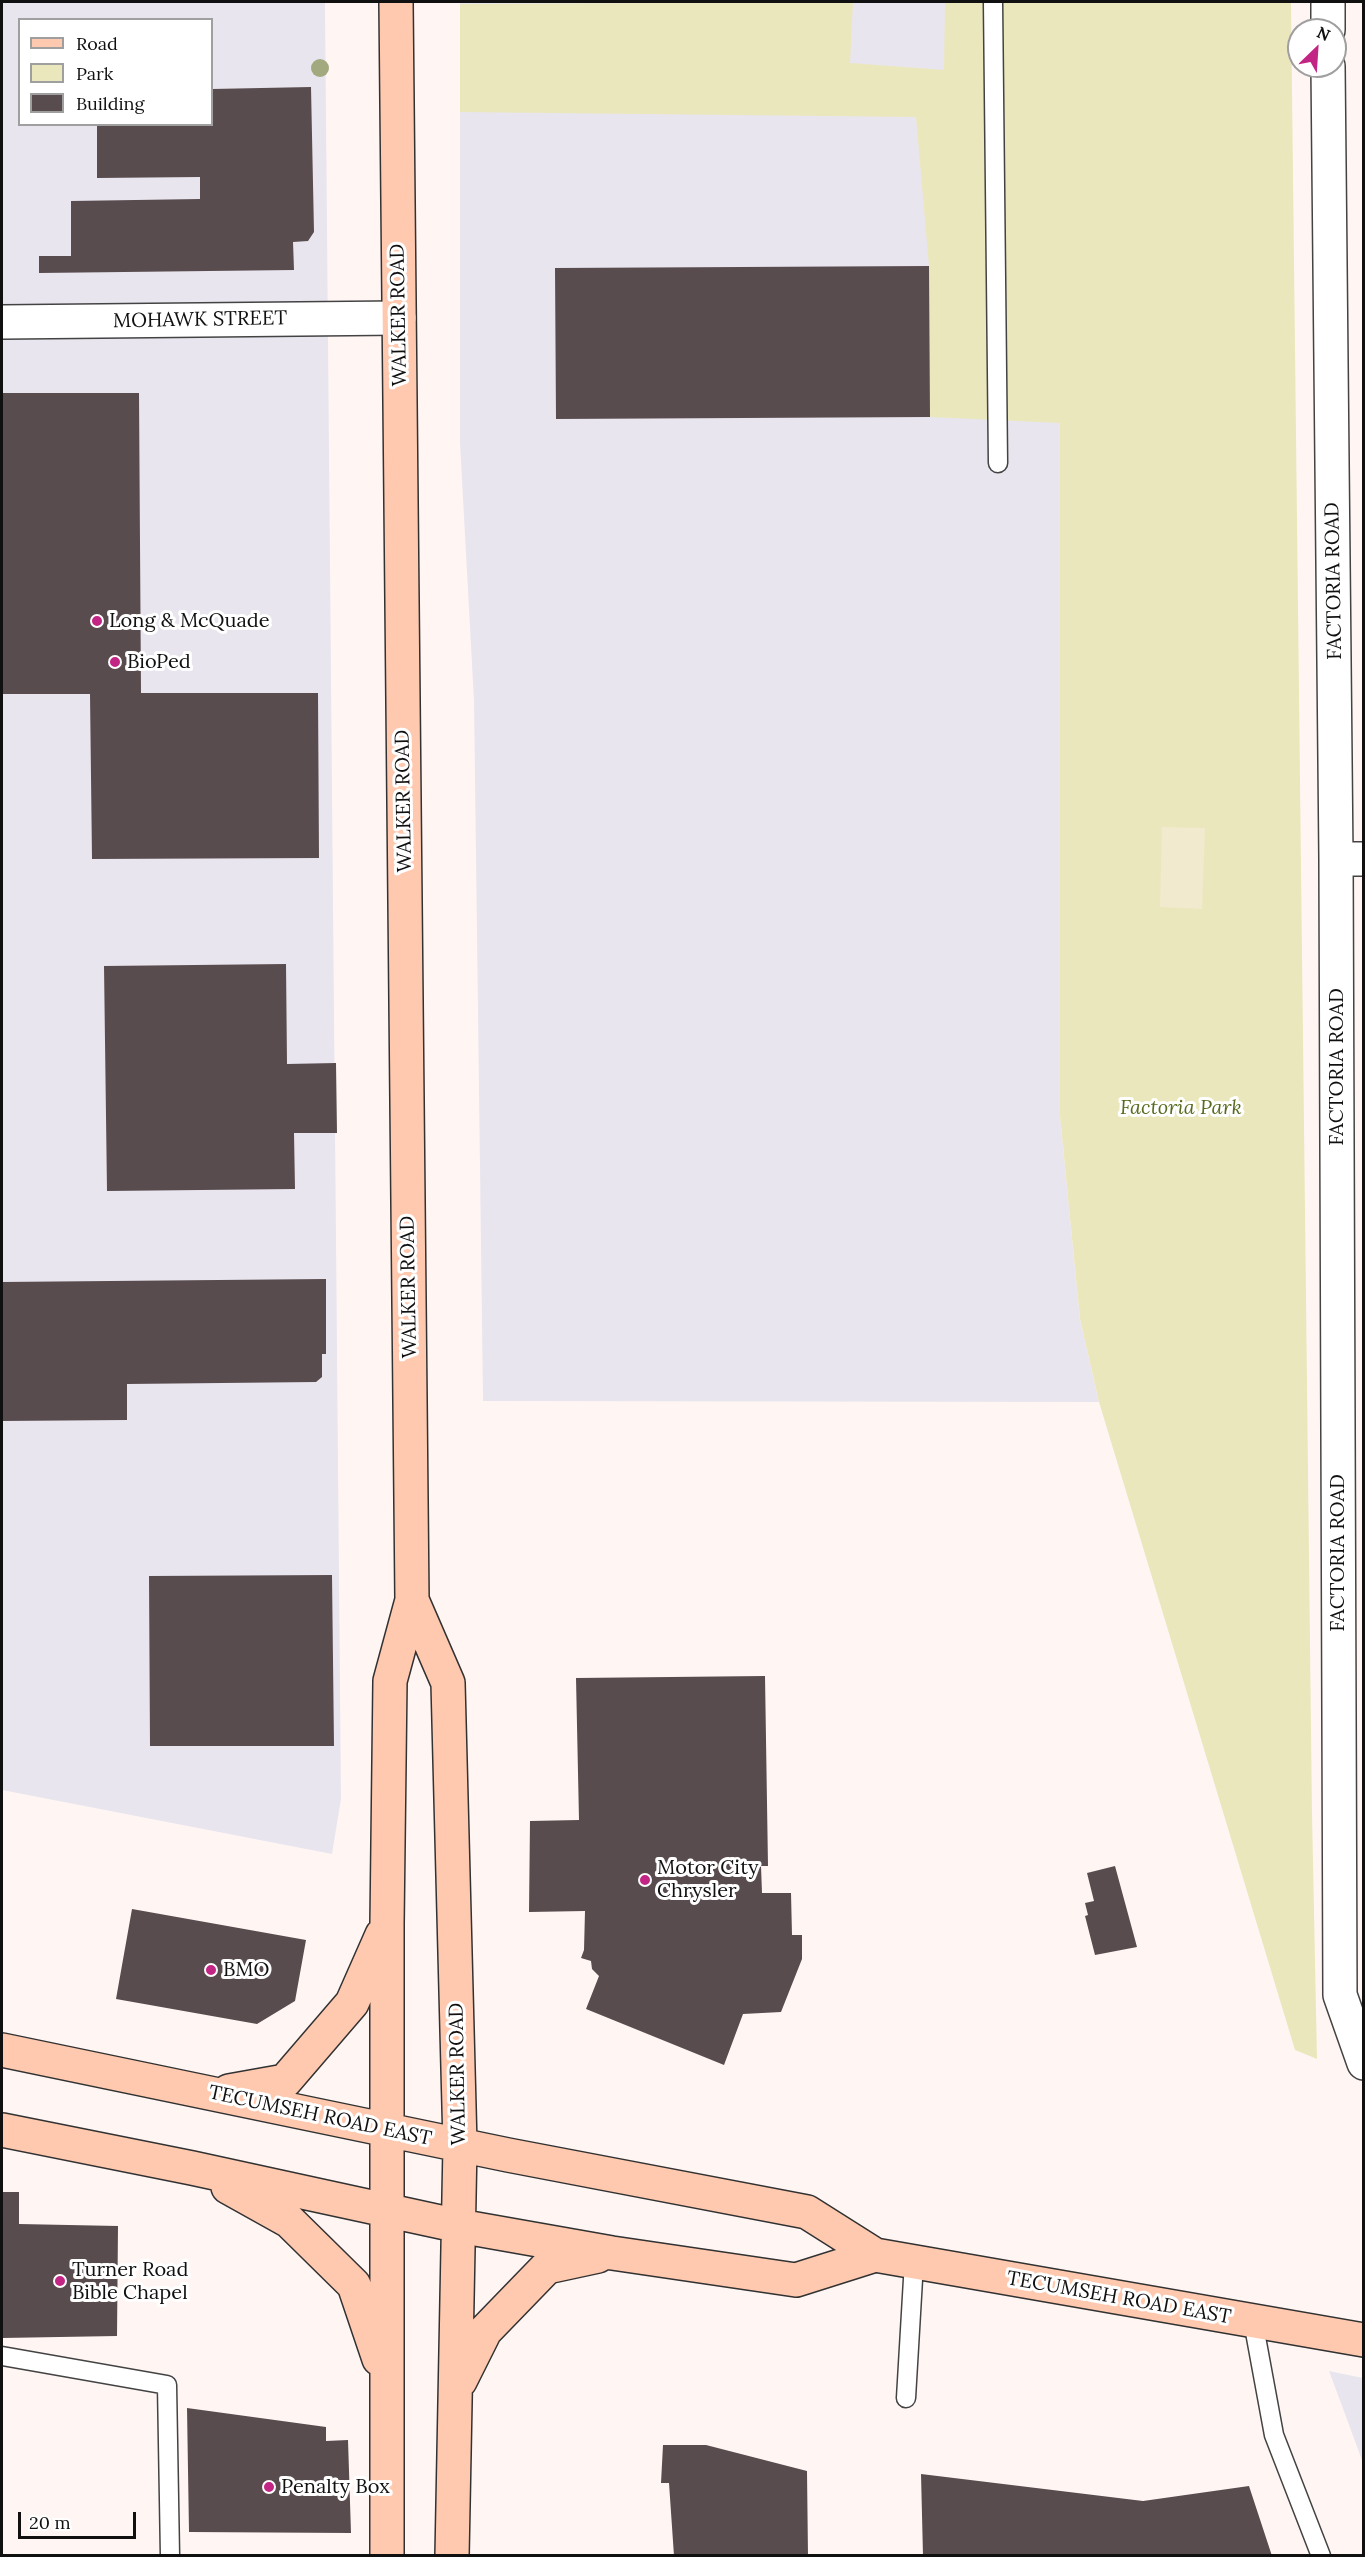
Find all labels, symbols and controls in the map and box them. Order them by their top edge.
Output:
legend [18,18,213,126]
north arrow [1287,18,1347,78]
text: N [1314,22,1334,45]
text: Road [76,32,118,55]
text: Park [76,62,113,85]
text: Building [76,92,144,115]
street label: WALKER ROAD [386,243,412,387]
street label: MOHAWK STREET [113,306,287,334]
street label: FACTORIA ROAD [1321,502,1347,660]
place label: Long & McQuade [109,609,270,633]
marker: Long & McQuade [90,614,104,628]
place label: BioPed [127,650,191,674]
marker: BioPed [108,655,122,669]
street label: WALKER ROAD [391,729,417,873]
street label: FACTORIA ROAD [1325,988,1349,1146]
park label: Factoria Park [1120,1096,1242,1120]
street label: WALKER ROAD [396,1215,422,1359]
street label: FACTORIA ROAD [1326,1474,1350,1632]
place label: Motor City Chrysler [657,1856,759,1903]
marker: Motor City Chrysler [638,1873,652,1887]
place label: BMO [223,1958,269,1982]
marker: BMO [204,1963,218,1977]
street label: WALKER ROAD [445,2002,471,2146]
street label: TECUMSEH ROAD EAST [206,2081,434,2151]
place label: Turner Road Bible Chapel [72,2258,188,2305]
street label: TECUMSEH ROAD EAST [1005,2266,1233,2330]
marker: Turner Road Bible Chapel [53,2274,67,2288]
place label: Penalty Box [281,2475,390,2499]
marker: Penalty Box [262,2480,276,2494]
scale bar [21,2500,140,2538]
text: 20 m [29,2511,71,2534]

